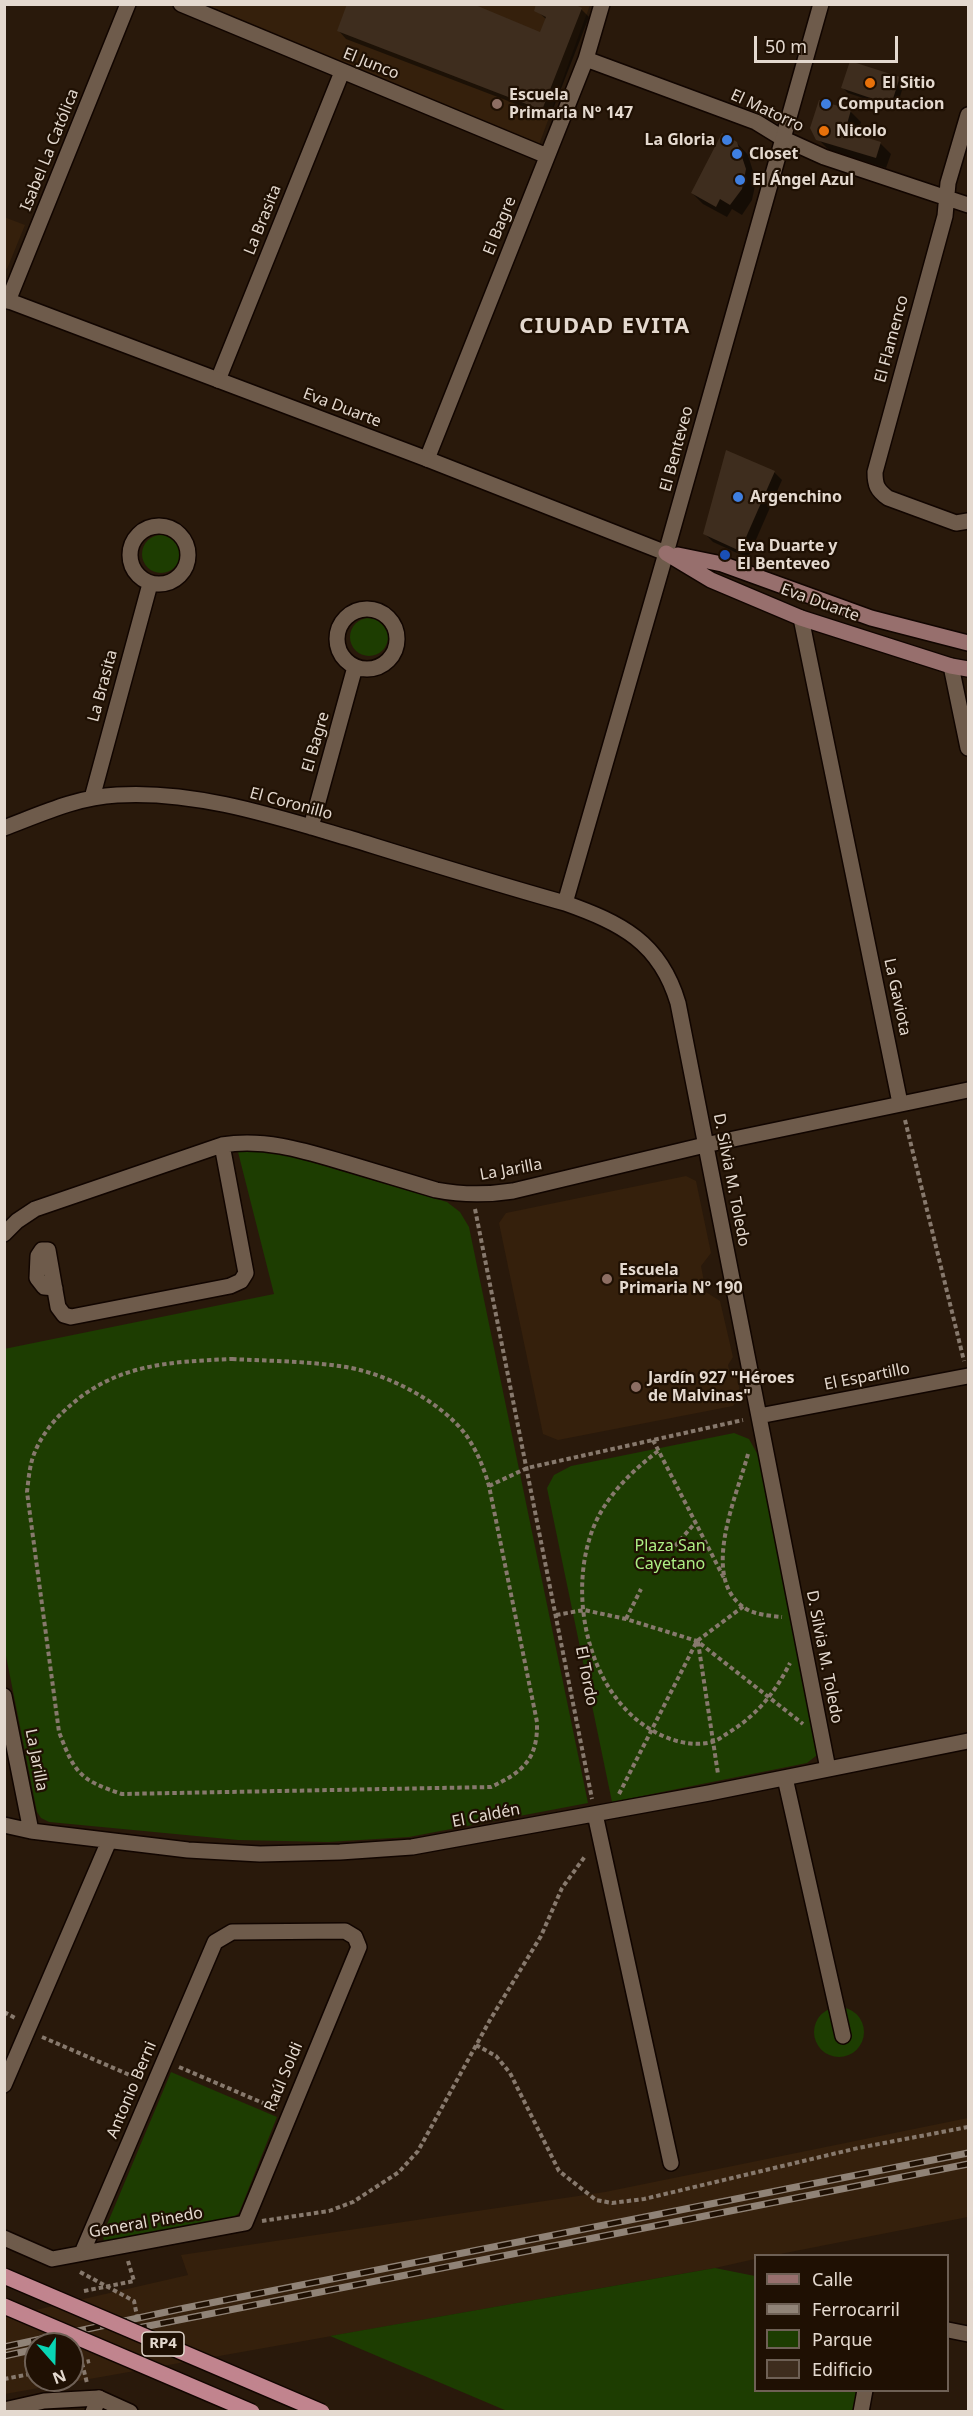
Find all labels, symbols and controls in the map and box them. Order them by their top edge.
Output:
scale bar [757,24,901,62]
text: 50 m [765,34,807,58]
street label: El Junco [340,44,402,84]
place label: El Sitio [882,73,935,93]
marker: El Sitio [863,76,877,90]
place label: Escuela Primaria N° 147 [509,85,633,123]
street label: Isabel La Católica [17,86,83,214]
street label: El Matorro [727,86,807,136]
place label: Computacion [838,94,944,114]
marker: Escuela Primaria N° 147 [490,97,504,111]
marker: Computacion [819,97,833,111]
place label: Nicolo [836,121,887,141]
marker: Nicolo [817,124,831,138]
place label: La Gloria [644,130,715,150]
marker: La Gloria [720,133,734,147]
place label: Closet [749,144,799,164]
marker: Closet [730,147,744,161]
place label: El Ángel Azul [752,170,854,190]
marker: El Ángel Azul [733,173,747,187]
street label: La Brasita [240,182,286,258]
street label: El Bagre [480,194,520,258]
street label: El Flamenco [871,293,913,385]
district label: CIUDAD EVITA [519,314,691,340]
street label: Eva Duarte [300,384,384,432]
street label: El Benteveo [656,404,698,494]
place label: Argenchino [750,487,842,507]
marker: Argenchino [731,490,745,504]
place label: Eva Duarte y El Benteveo [737,536,837,574]
marker: Eva Duarte y El Benteveo [718,548,732,562]
street label: Eva Duarte [778,580,862,626]
street label: La Brasita [84,648,122,724]
street label: El Bagre [298,710,334,774]
street label: El Coronillo [248,784,334,824]
street label: La Gaviota [879,956,915,1038]
street label: D. Silvia M. Toledo [709,1112,753,1248]
street label: La Jarilla [478,1155,544,1185]
place label: Escuela Primaria Nº 190 [619,1260,743,1298]
marker: Escuela Primaria Nº 190 [600,1272,614,1286]
street label: El Espartillo [822,1359,912,1395]
place label: Jardín 927 "Héroes de Malvinas" [648,1368,795,1406]
marker: Jardín 927 "Héroes de Malvinas" [629,1380,643,1394]
park label: Plaza San Cayetano [634,1536,706,1574]
street label: D. Silvia M. Toledo [802,1589,846,1725]
street label: El Tordo [571,1644,601,1708]
street label: La Jarilla [21,1727,51,1793]
street label: El Caldén [450,1800,522,1832]
street label: Antonio Berni [103,2039,161,2141]
street label: Raúl Soldi [261,2039,307,2115]
street label: General Pinedo [88,2204,204,2242]
legend [754,2254,949,2392]
text: Calle [812,2267,853,2291]
text: Ferrocarril [812,2297,900,2321]
text: Parque [812,2327,872,2351]
north arrow [24,2332,84,2392]
road number: RP4 [142,2332,184,2356]
text: Edificio [812,2357,873,2381]
text: N [50,2364,69,2390]

